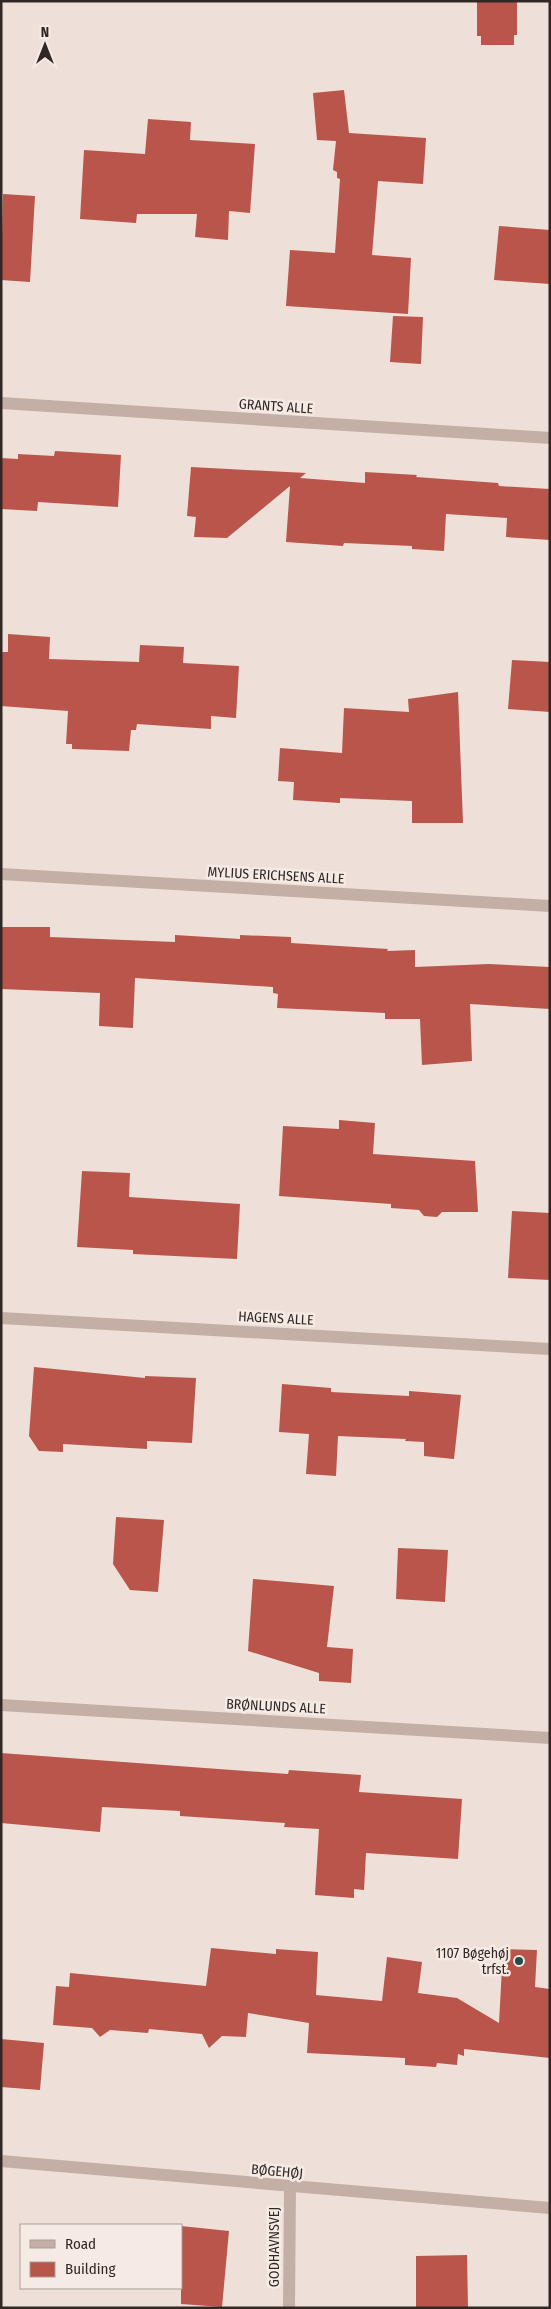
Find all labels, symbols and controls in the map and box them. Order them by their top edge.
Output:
north arrow [20,20,70,70]
text: N [41,24,49,41]
street label: GRANTS ALLE [238,395,314,418]
street label: MYLIUS ERICHSENS ALLE [207,863,345,888]
street label: HAGENS ALLE [238,1308,314,1329]
street label: BRØNLUNDS ALLE [226,1695,327,1718]
place label: 1107 Bøgehøj trfst. [436,1945,509,1978]
marker: 1107 Bøgehøj trfst. [513,1955,525,1967]
street label: BØGEHØJ [250,2161,304,2182]
street label: GODHAVNSVEJ [266,2207,283,2287]
legend [20,2224,182,2289]
text: Road [65,2235,96,2253]
text: Building [65,2260,116,2278]

